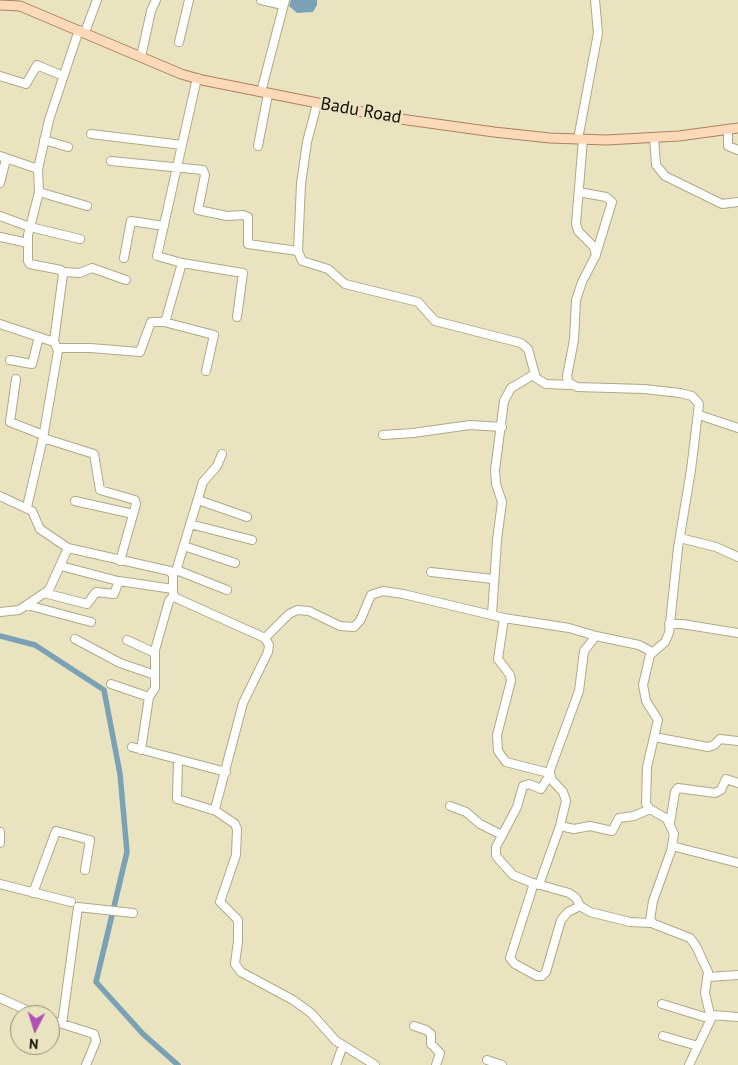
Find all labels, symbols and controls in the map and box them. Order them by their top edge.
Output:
street label: Badu Road [319,93,403,129]
north arrow [10,1005,60,1055]
text: N [28,1035,39,1053]

